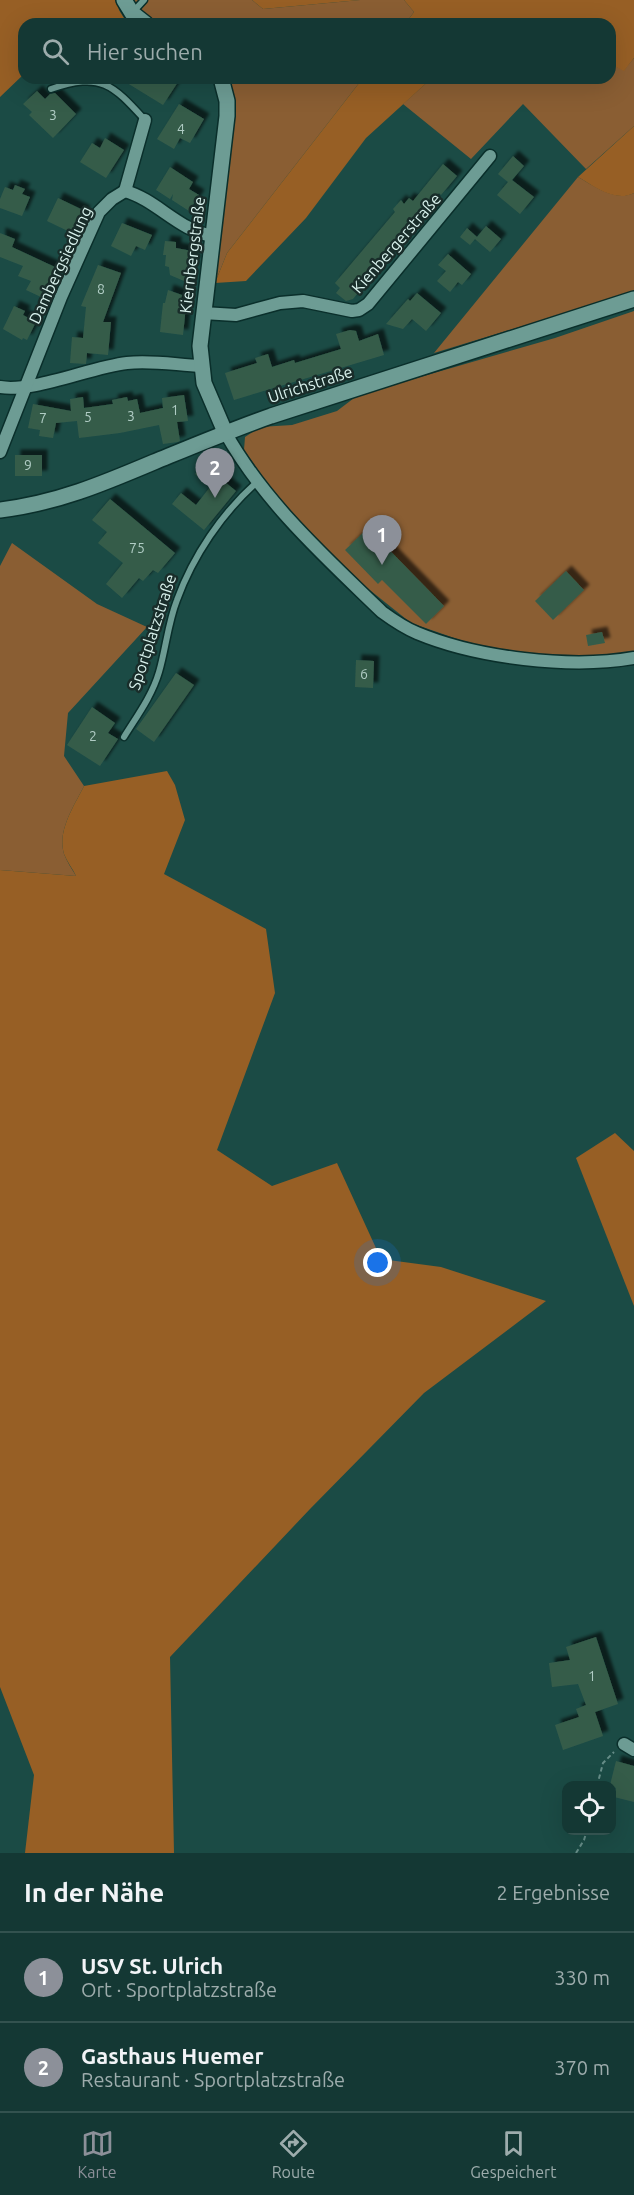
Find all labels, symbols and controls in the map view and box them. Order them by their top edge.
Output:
search box [18,18,616,84]
icon: search [39,35,72,68]
text: Hier suchen [87,39,203,64]
house number: 3 [49,107,57,123]
house number: 4 [177,121,185,137]
street label: Kienbergerstraße [348,189,444,297]
street label: Kiernbergstraße [176,196,208,314]
street label: Dambergsiedlung [25,203,95,327]
house number: 8 [97,281,105,297]
street label: Ulrichstraße [266,362,354,406]
house number: 1 [171,402,179,418]
house number: 3 [127,408,135,424]
house number: 5 [84,409,92,425]
house number: 7 [39,410,47,426]
pin: 2 [196,448,234,498]
house number: 9 [24,457,32,473]
pin: 1 [362,516,401,565]
house number: 75 [129,540,145,556]
street label: Sportplatzstraße [125,572,179,692]
house number: 6 [360,666,368,682]
house number: 2 [89,728,97,744]
your location [363,1248,392,1277]
house number: 1 [588,1668,596,1684]
map controls [562,1781,616,1835]
button: locate [562,1781,616,1835]
text: In der Nähe [24,1878,164,1907]
text: 2 Ergebnisse [496,1881,610,1904]
text: USV St. Ulrich [81,1953,223,1978]
text: 1 [38,1966,49,1989]
text: 330 m [554,1966,610,1989]
text: Ort · Sportplatzstraße [81,1978,277,2001]
text: Gasthaus Huemer [81,2043,264,2068]
text: 2 [38,2056,49,2079]
text: 370 m [554,2056,610,2079]
text: Restaurant · Sportplatzstraße [81,2068,345,2091]
tab: Karte [78,2127,117,2181]
tab: Route [272,2127,315,2181]
tab: Gespeichert [470,2127,556,2181]

